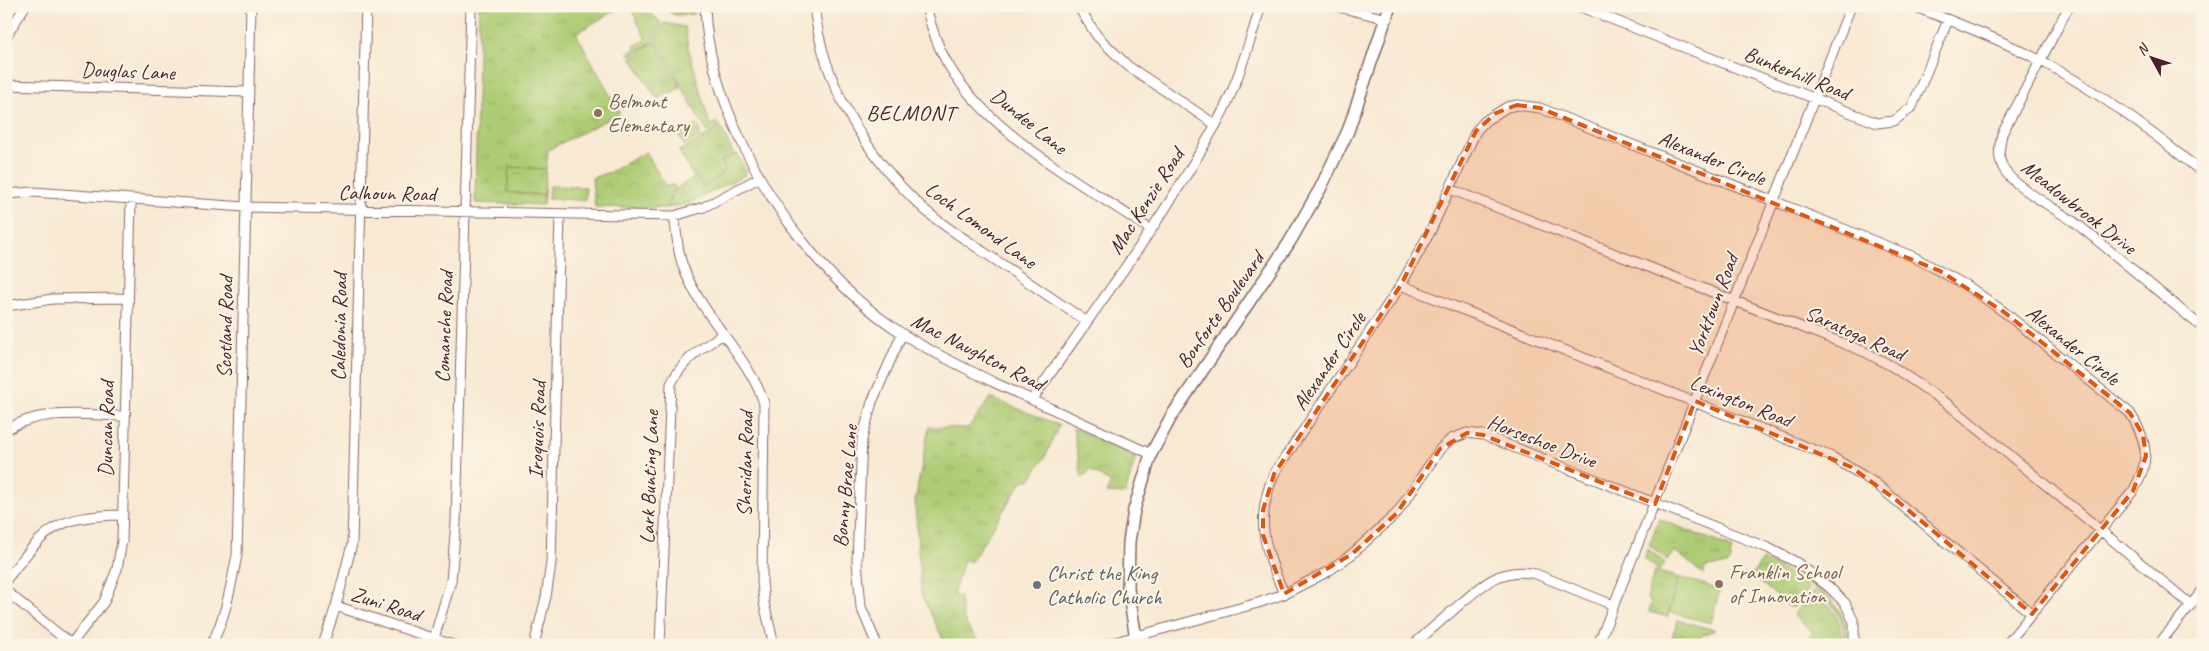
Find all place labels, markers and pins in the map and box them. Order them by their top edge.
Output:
place label: Belmont Elementary [608,88,691,138]
marker: Belmont Elementary [592,107,604,119]
place label: Franklin School of Innovation [1729,559,1844,609]
place label: Christ the King Catholic Church [1047,560,1163,610]
marker: Franklin School of Innovation [1713,578,1725,590]
marker: Christ the King Catholic Church [1031,579,1043,591]

